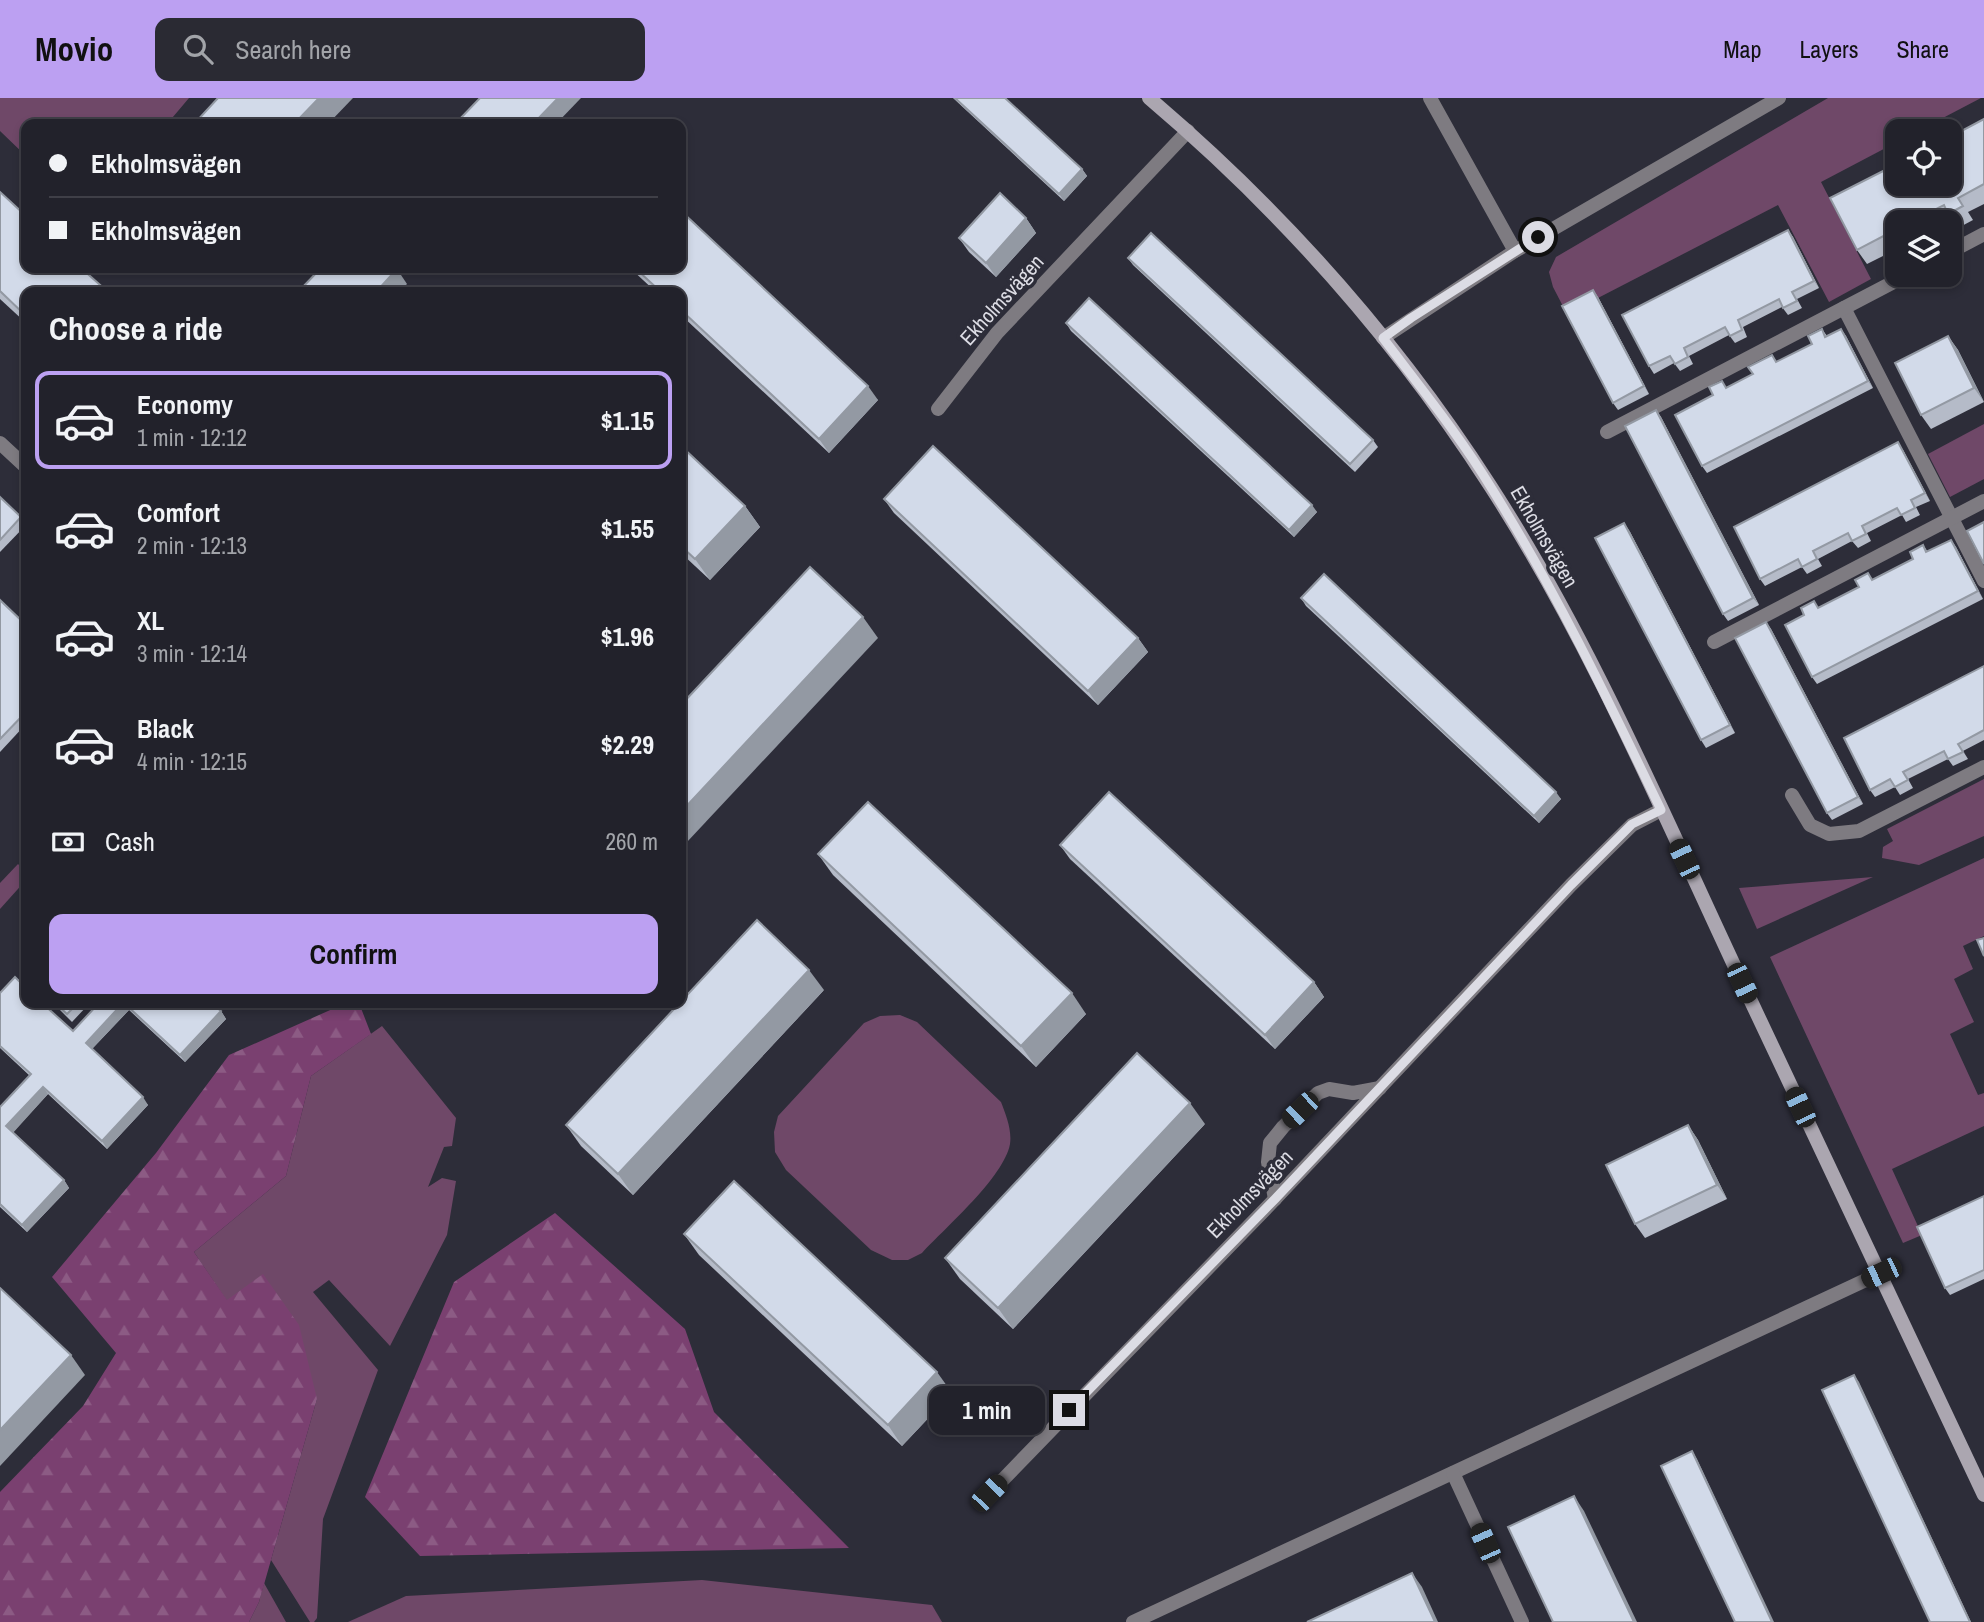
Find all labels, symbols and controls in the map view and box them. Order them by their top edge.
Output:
search box [155,18,645,81]
text: Movio [35,27,113,71]
icon: search [179,30,217,68]
text: Search here [235,32,351,67]
text: Map [1723,33,1761,65]
text: Layers [1799,33,1858,65]
text: Share [1896,33,1949,65]
map controls [1885,119,1962,287]
button: locate [1885,119,1962,196]
text: Ekholmsvägen [91,146,242,181]
button: layers [1885,210,1962,287]
text: Ekholmsvägen [91,213,242,248]
route start [1522,221,1554,253]
street label: Ekholmsvägen [953,248,1050,351]
text: Choose a ride [49,307,223,350]
text: Economy [137,387,233,422]
icon: car [53,389,116,452]
text: $1.15 [601,403,654,438]
text: 1 min · 12:12 [137,422,247,453]
street label: Ekholmsvägen [1504,481,1585,593]
text: Comfort [137,495,220,530]
icon: car [53,497,116,560]
text: $1.55 [601,511,654,546]
text: 2 min · 12:13 [137,530,247,561]
text: XL [137,603,164,638]
icon: car [53,605,116,668]
text: $1.96 [601,619,654,654]
text: 3 min · 12:14 [137,638,247,669]
text: Black [137,711,194,746]
icon: car [53,713,116,776]
text: $2.29 [601,727,654,762]
text: 4 min · 12:15 [137,746,247,777]
icon: cash [49,823,87,861]
text: Cash [105,824,155,859]
text: 260 m [606,826,658,857]
car [1666,836,1703,882]
button: Confirm [49,914,658,994]
car [1724,960,1761,1006]
car [1782,1084,1819,1130]
car [1278,1088,1323,1132]
street label: Ekholmsvägen [1200,1143,1299,1244]
car [1858,1255,1905,1291]
callout: 1 min [929,1386,1044,1434]
route end [1053,1394,1085,1426]
text: 1 min [962,1395,1012,1426]
car [967,1471,1012,1515]
car [1467,1520,1504,1566]

